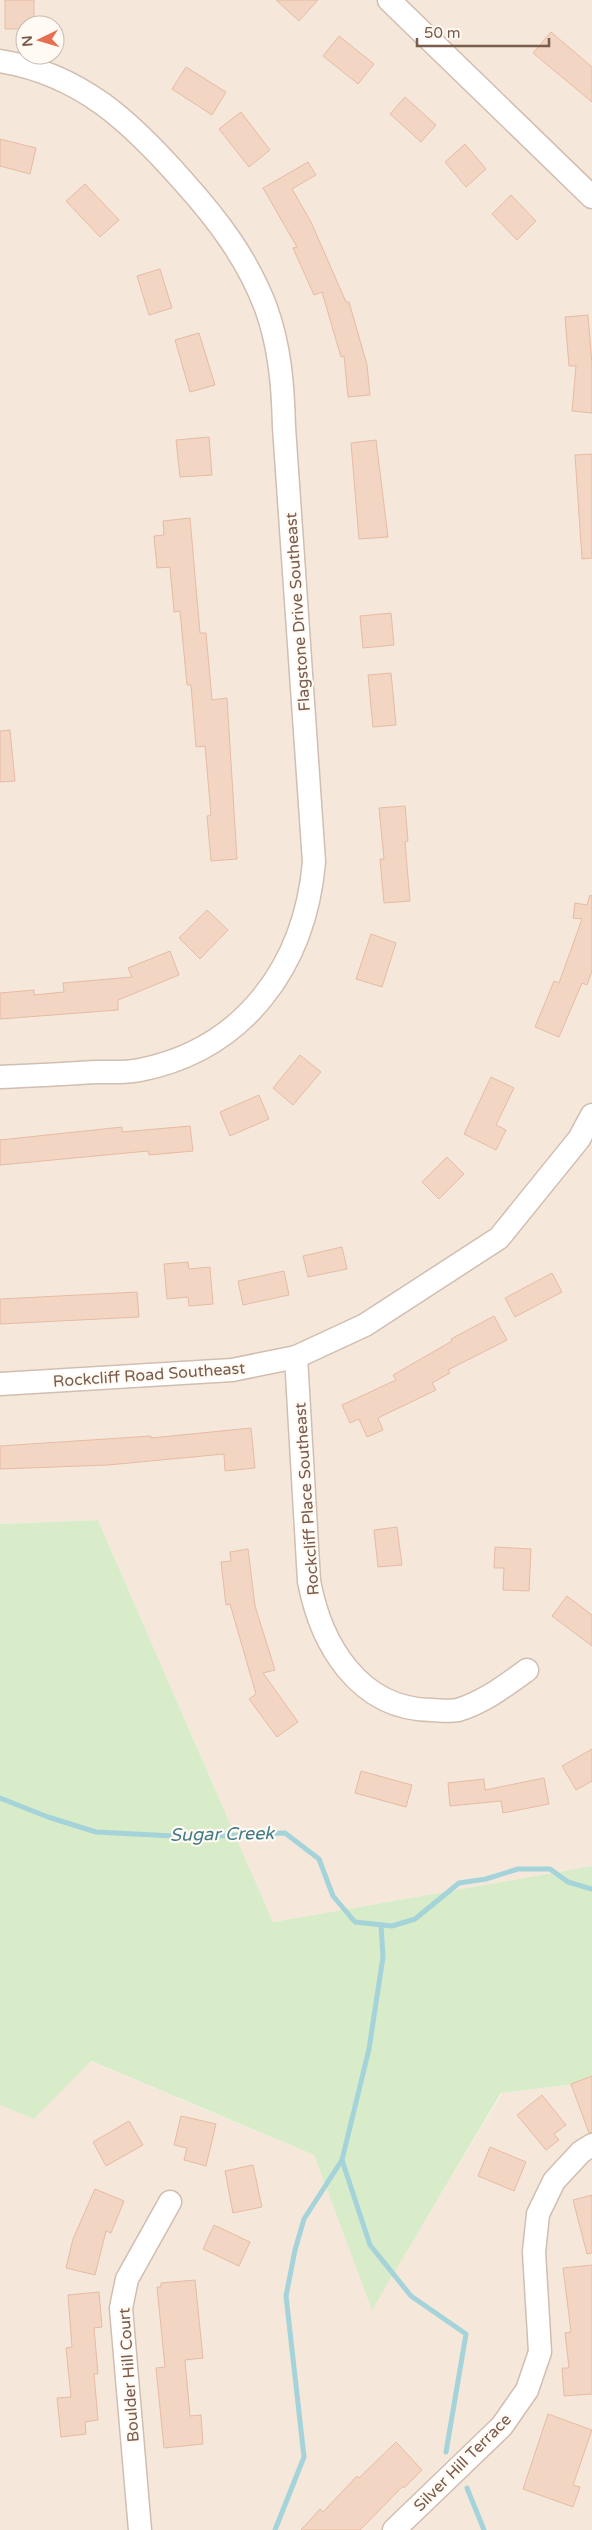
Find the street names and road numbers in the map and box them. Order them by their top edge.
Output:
street label: Flagstone Drive Southeast [281,512,315,712]
street label: Rockcliff Road Southeast [52,1358,246,1392]
street label: Rockcliff Place Southeast [290,1402,324,1596]
street label: Boulder Hill Court [114,2307,144,2443]
street label: Silver Hill Terrace [410,2410,516,2516]

